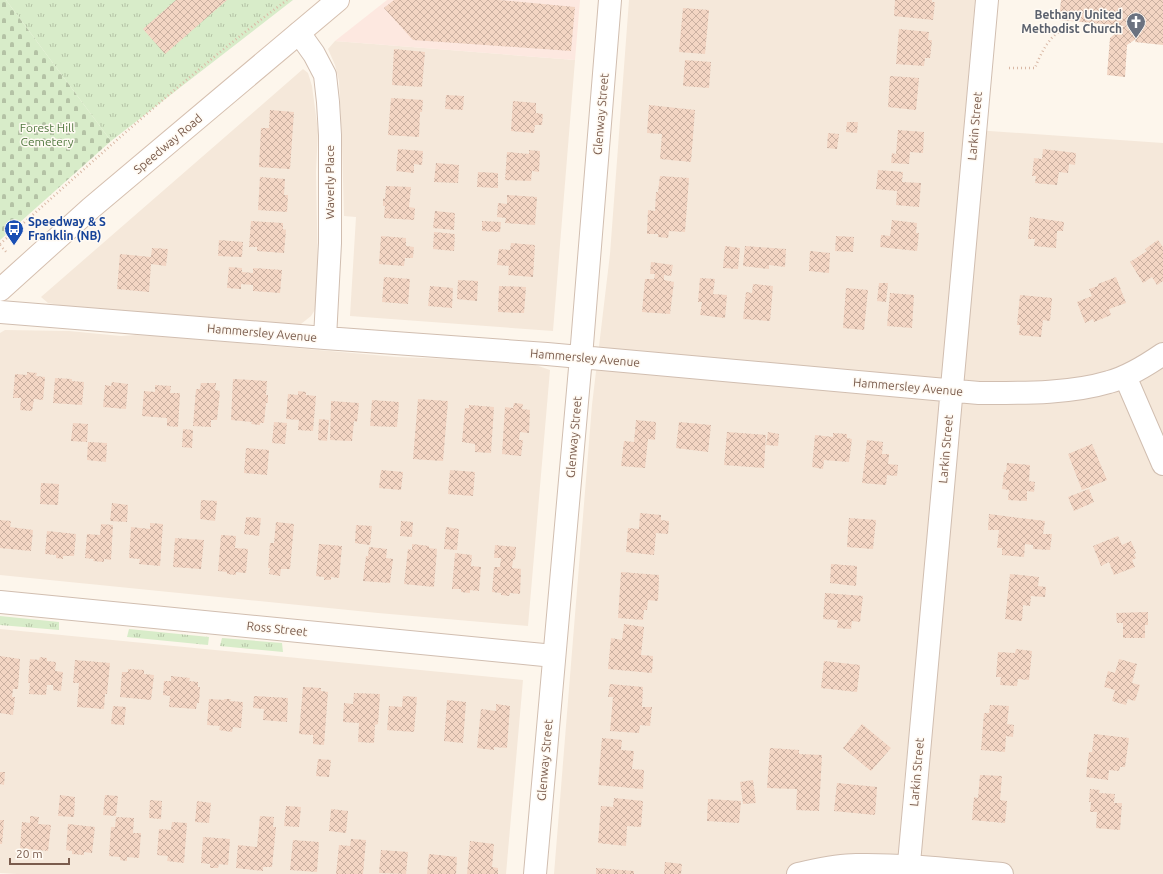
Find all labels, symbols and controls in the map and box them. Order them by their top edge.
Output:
place label: Bethany United Methodist Church [1021,8,1122,35]
church icon: Bethany United Methodist Church [1125,11,1147,39]
street label: Glenway Street [590,72,611,155]
street label: Larkin Street [965,91,984,161]
street label: Speedway Road [131,111,205,176]
park label: Forest Hill Cemetery [20,121,74,148]
street label: Waverly Place [323,145,336,219]
place label: Speedway & S Franklin (NB) [28,215,106,243]
bus stop icon: Speedway & S Franklin (NB) [3,218,25,246]
street label: Hammersley Avenue [207,321,318,344]
street label: Hammersley Avenue [530,346,641,369]
street label: Hammersley Avenue [853,375,964,398]
street label: Glenway Street [563,395,584,478]
street label: Larkin Street [936,414,955,484]
street label: Ross Street [246,619,308,638]
street label: Glenway Street [534,718,555,801]
street label: Larkin Street [907,737,926,807]
scale bar [10,840,69,866]
text: 20 m [16,847,43,860]

